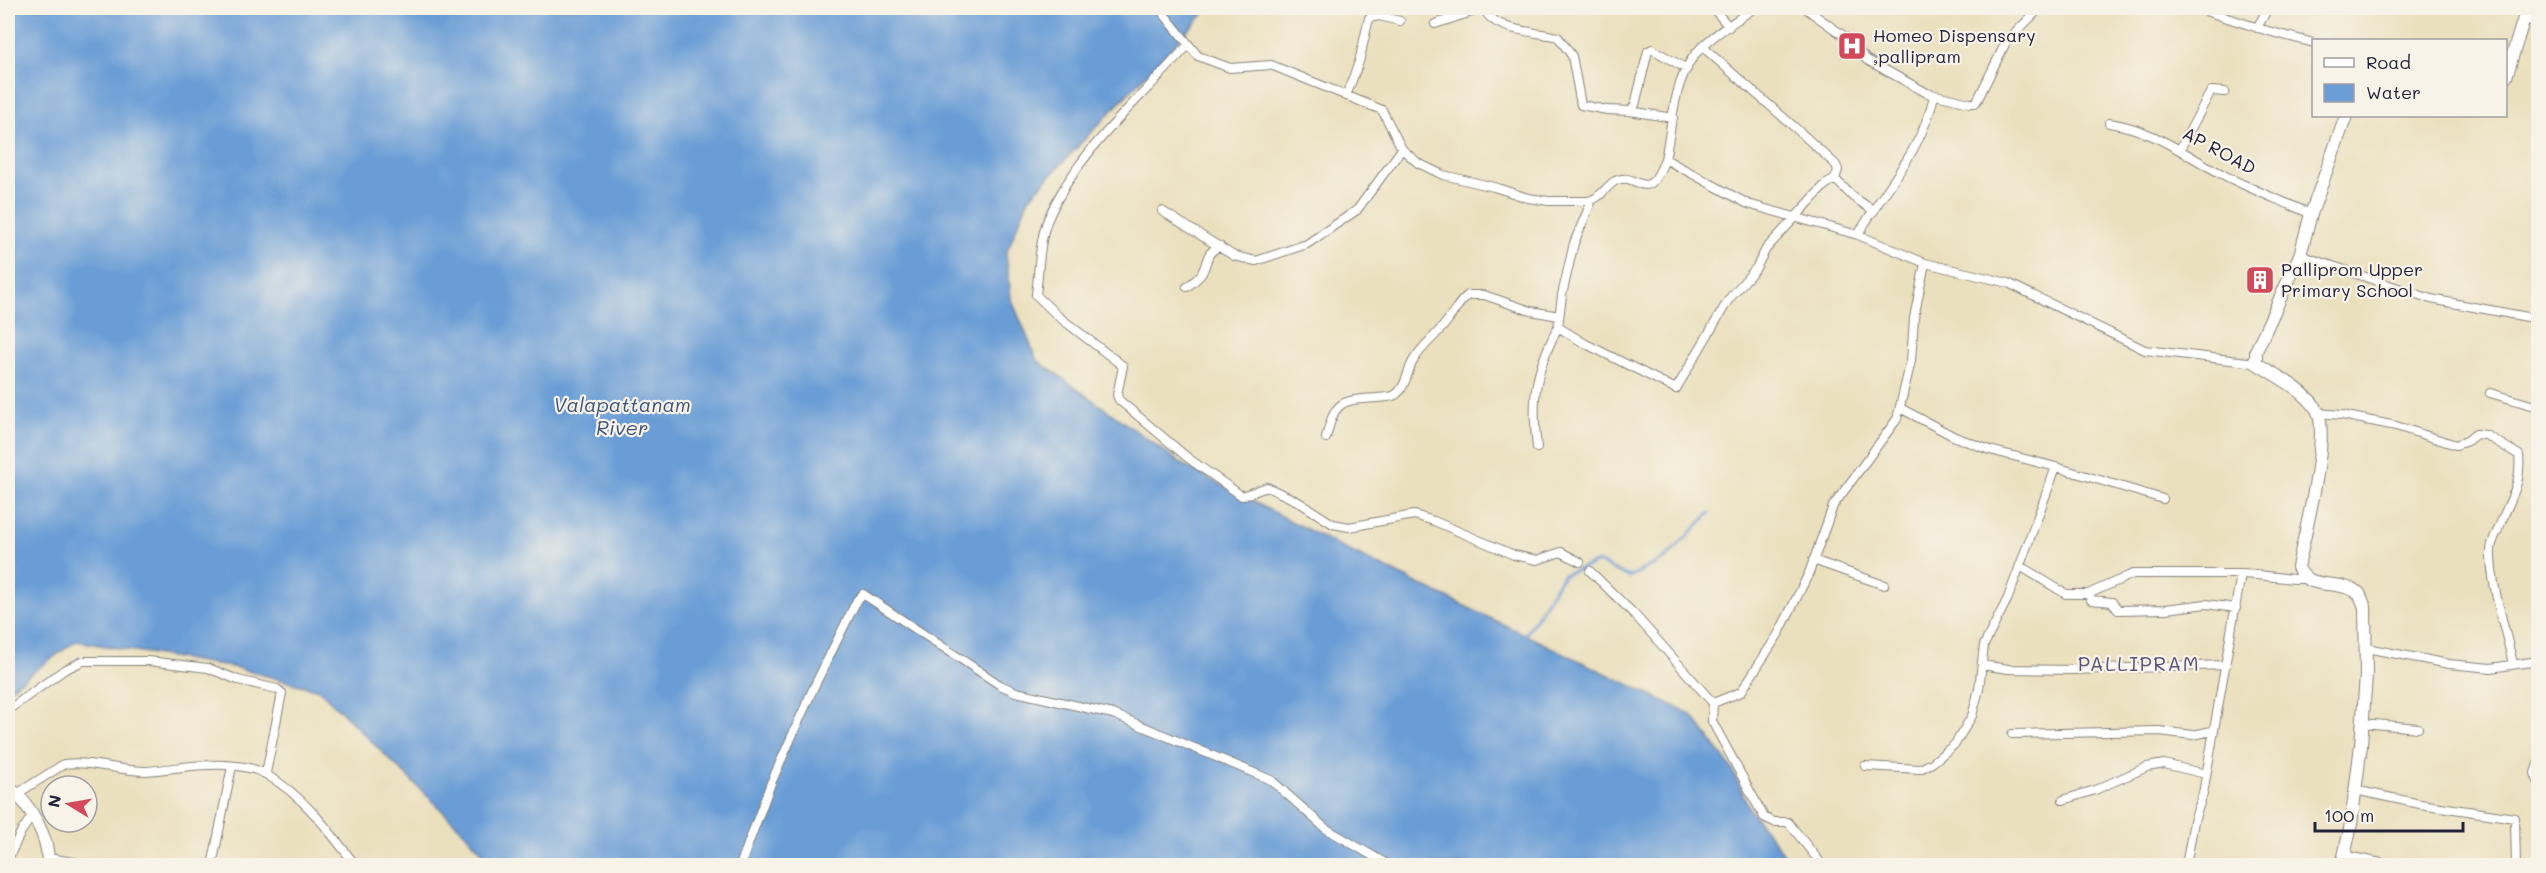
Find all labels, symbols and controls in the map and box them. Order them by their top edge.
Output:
place label: Homeo Dispensary ,pallipram [1873,23,2036,68]
hospital icon: Homeo Dispensary ,pallipram [1836,30,1868,62]
legend [2312,39,2507,117]
text: Road [2366,50,2411,74]
text: Water [2366,80,2421,104]
street label: AP ROAD [2179,121,2260,179]
place label: Palliprom Upper Primary School [2281,257,2423,302]
building icon: Palliprom Upper Primary School [2244,264,2276,296]
water label: Valapattanam River [553,391,691,440]
district label: PALLIPRAM [2078,650,2200,676]
north arrow [39,774,99,834]
text: N [42,793,65,809]
scale bar [2315,795,2464,833]
text: 100 m [2324,803,2374,827]

